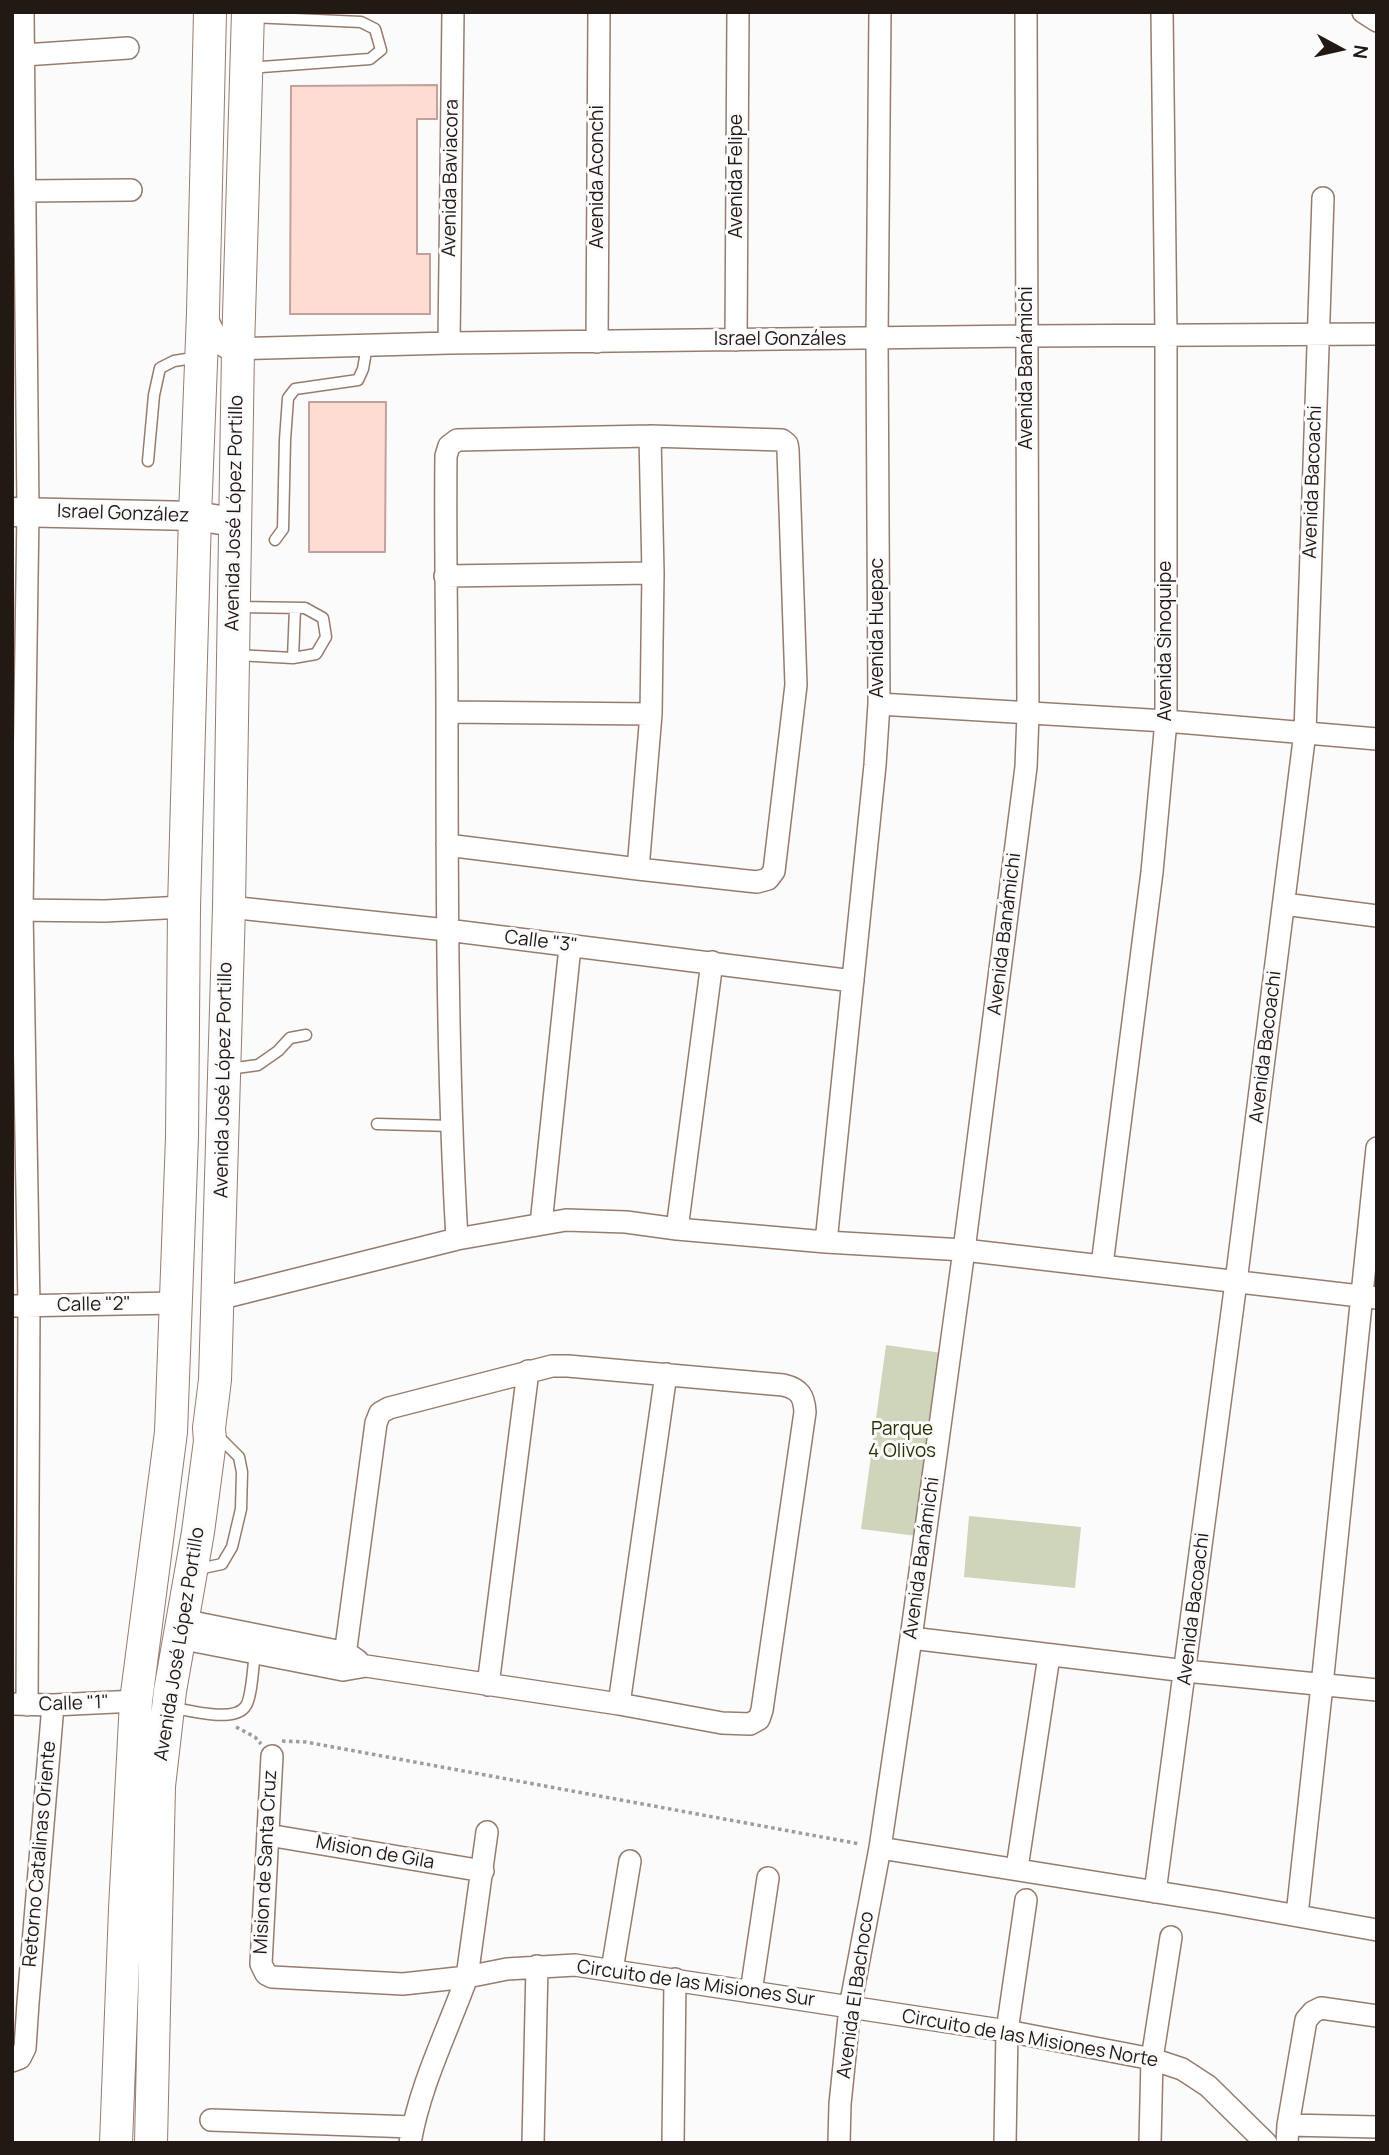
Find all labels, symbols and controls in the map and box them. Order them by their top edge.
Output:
north arrow [1305,14,1375,84]
text: N [1347,43,1375,60]
street label: Avenida Baviacora [438,99,464,257]
street label: Avenida Aconchi [587,105,609,249]
street label: Avenida Felipe [726,114,748,238]
street label: Avenida Banámichi [1016,286,1038,450]
street label: Israel Gonzáles [714,329,846,351]
street label: Avenida José López Portillo [222,395,248,631]
street label: Avenida Bacoachi [1299,405,1327,559]
street label: Israel González [56,500,190,528]
street label: Avenida Huepac [867,558,889,698]
street label: Avenida Sinoquipe [1155,561,1177,721]
street label: Avenida Banámichi [984,851,1026,1017]
street label: Calle "3" [503,926,579,958]
street label: Avenida José López Portillo [211,962,237,1198]
street label: Avenida Bacoachi [1245,970,1287,1124]
street label: Calle "2" [57,1293,131,1317]
park label: Parque 4 Olivos [868,1419,936,1463]
street label: Avenida Banámichi [899,1475,945,1641]
street label: Avenida José López Portillo [150,1525,210,1763]
street label: Avenida Bacoachi [1173,1532,1215,1686]
street label: Calle "1" [39,1691,109,1717]
street label: Retorno Catalinas Oriente [19,1740,61,1968]
street label: Mision de Santa Cruz [250,1769,282,1955]
street label: Mision de Gila [314,1831,436,1875]
street label: Avenida El Bachoco [833,1910,879,2080]
street label: Circuito de las Misiones Sur [576,1956,816,2012]
street label: Circuito de las Misiones Norte [900,2005,1160,2073]

